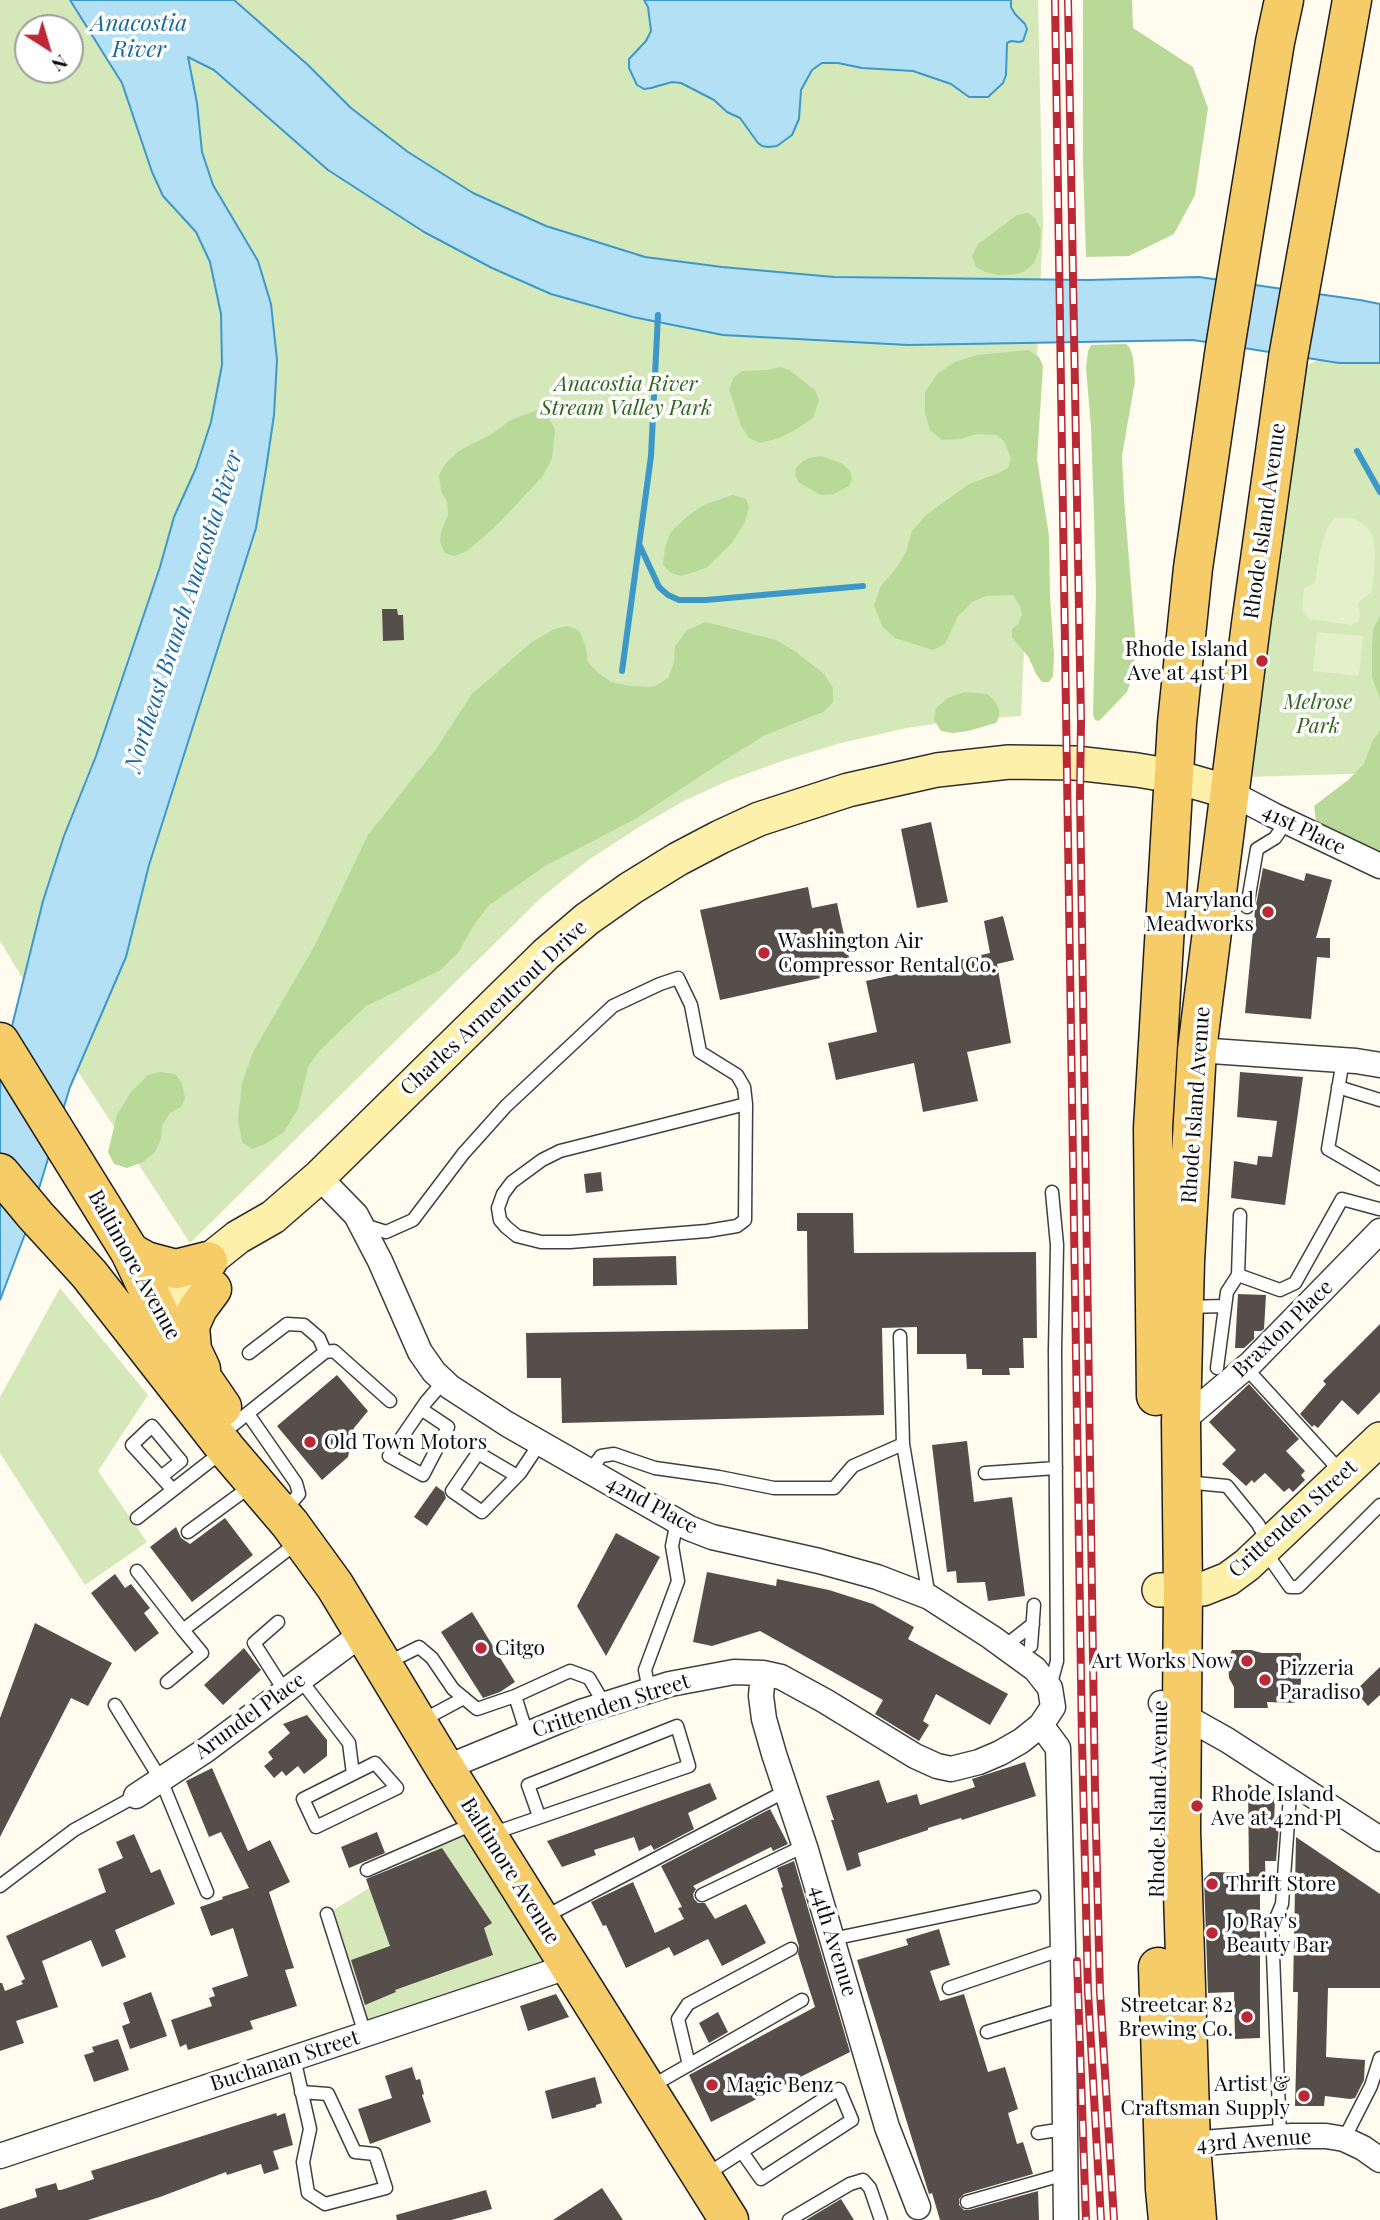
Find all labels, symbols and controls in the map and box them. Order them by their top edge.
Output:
water label: Anacostia River [91,10,187,64]
north arrow [14,14,84,84]
text: N [47,50,74,79]
park label: Anacostia River Stream Valley Park [540,371,712,421]
street label: Rhode Island Avenue [1239,421,1291,621]
water label: Northeast Branch Anacostia River [119,447,249,775]
place label: Rhode Island Ave at 41st Pl [1125,636,1248,686]
marker: Rhode Island Ave at 41st Pl [1254,653,1270,669]
park label: Melrose Park [1284,689,1352,739]
street label: 41st Place [1258,799,1350,861]
place label: Maryland Meadworks [1145,887,1254,937]
marker: Maryland Meadworks [1260,904,1276,920]
street label: Charles Armentrout Drive [396,915,592,1101]
place label: Washington Air Compressor Rental Co. [778,928,996,978]
marker: Washington Air Compressor Rental Co. [756,945,772,961]
street label: Rhode Island Avenue [1177,1006,1215,1204]
street label: Baltimore Avenue [82,1186,186,1344]
street label: Braxton Place [1228,1275,1338,1383]
place label: Old Town Motors [324,1429,487,1455]
marker: Old Town Motors [302,1434,318,1450]
street label: Crittenden Street [1224,1455,1362,1583]
street label: 42nd Place [602,1470,702,1540]
place label: Citgo [495,1635,545,1661]
marker: Citgo [473,1640,489,1656]
place label: Art Works Now [1092,1648,1233,1674]
marker: Art Works Now [1239,1653,1255,1669]
place label: Pizzeria Paradiso [1279,1655,1361,1705]
street label: Arundel Place [190,1667,310,1765]
street label: Crittenden Street [529,1669,693,1743]
marker: Pizzeria Paradiso [1257,1672,1273,1688]
street label: Rhode Island Avenue [1145,1700,1173,1898]
place label: Rhode Island Ave at 42nd Pl [1211,1781,1342,1831]
street label: Baltimore Avenue [455,1793,565,1949]
marker: Rhode Island Ave at 42nd Pl [1189,1798,1205,1814]
place label: Thrift Store [1226,1871,1336,1897]
marker: Thrift Store [1204,1876,1220,1892]
street label: 44th Avenue [804,1882,862,2000]
place label: Jo Ray's Beauty Bar [1226,1908,1329,1958]
marker: Jo Ray's Beauty Bar [1204,1925,1220,1941]
place label: Streetcar 82 Brewing Co. [1118,1992,1233,2042]
marker: Streetcar 82 Brewing Co. [1239,2009,1255,2025]
street label: Buchanan Street [207,2025,363,2097]
place label: Artist & Craftsman Supply [1121,2071,1290,2121]
place label: Magic Benz [726,2072,834,2098]
marker: Magic Benz [704,2077,720,2093]
marker: Artist & Craftsman Supply [1296,2088,1312,2104]
street label: 43rd Avenue [1196,2124,1312,2158]

